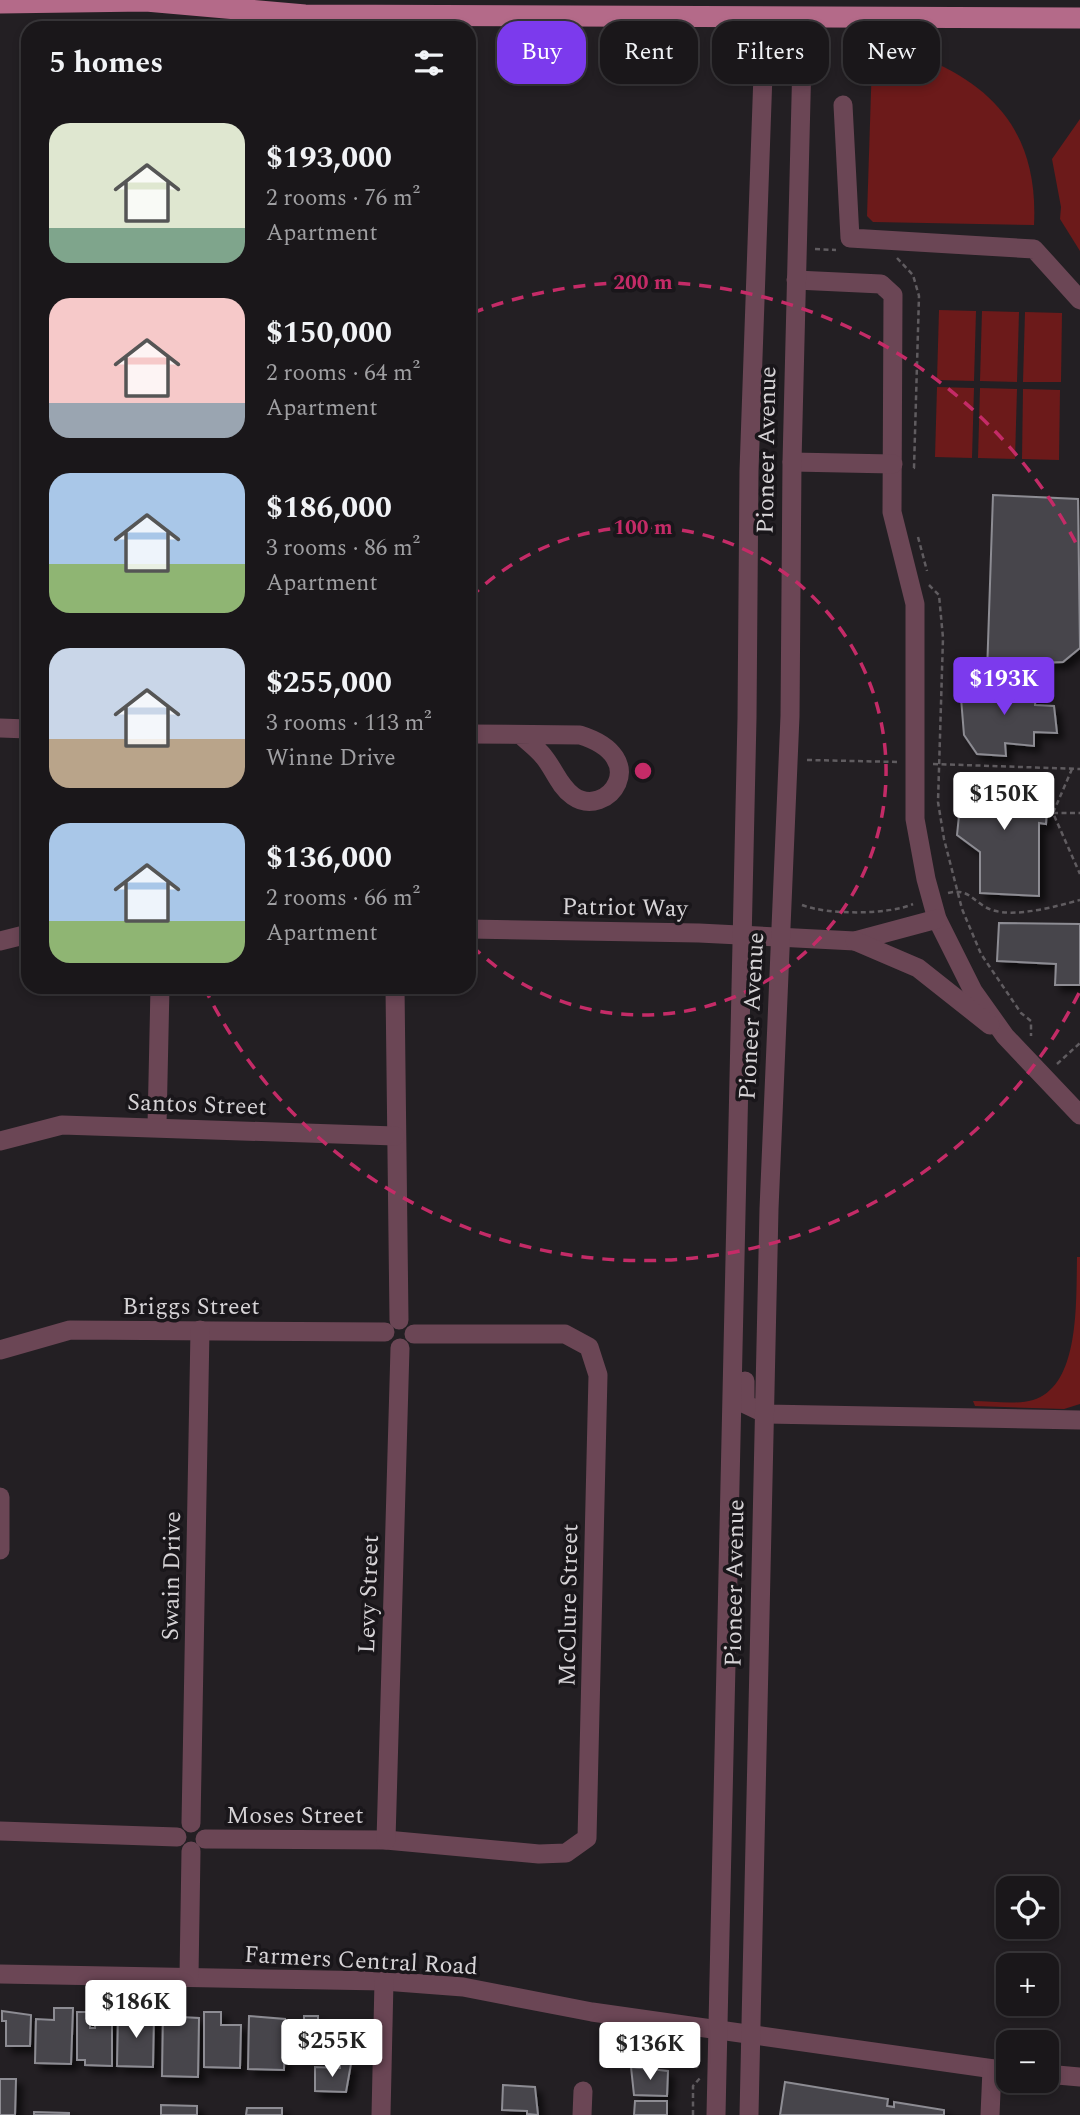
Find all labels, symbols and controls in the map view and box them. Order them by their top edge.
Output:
chip: Buy [497,21,586,84]
chip: Rent [600,21,698,84]
chip: Filters [712,21,829,84]
chip: New [843,21,940,84]
text: 5 homes [49,40,163,86]
icon: filters [410,44,448,82]
text: $193,000 [266,135,392,181]
icon: home [105,151,189,235]
text: 2 rooms · 76 m² [266,181,420,216]
text: Apartment [266,216,378,251]
text: 200 m [613,267,673,299]
text: $150,000 [266,310,392,356]
icon: home [105,326,189,410]
text: 2 rooms · 64 m² [266,356,420,391]
street label: Pioneer Avenue [748,366,786,534]
text: Apartment [266,391,378,426]
text: $186,000 [266,485,392,531]
icon: home [105,501,189,585]
text: 100 m [613,512,673,544]
text: 3 rooms · 86 m² [266,531,420,566]
text: Apartment [266,566,378,601]
pin: $193K [955,658,1053,717]
text: $255,000 [266,660,392,706]
text: $193K [969,662,1039,697]
icon: home [105,676,189,760]
text: 3 rooms · 113 m² [266,706,432,741]
text: Winne Drive [266,741,396,776]
centre of rings [631,759,655,783]
pin: $150K [955,772,1053,832]
text: $150K [969,777,1039,812]
text: $136,000 [266,835,392,881]
icon: home [105,851,189,935]
text: 2 rooms · 66 m² [266,881,420,916]
street label: Patriot Way [562,889,690,927]
text: Apartment [266,916,378,951]
street label: Pioneer Avenue [730,931,774,1101]
street label: Santos Street [127,1085,267,1125]
street label: Briggs Street [122,1289,260,1325]
street label: Pioneer Avenue [716,1499,754,1667]
street label: Swain Drive [153,1511,191,1641]
street label: McClure Street [550,1523,588,1687]
street label: Levy Street [349,1534,389,1654]
street label: Moses Street [226,1798,364,1834]
map controls [996,1876,1059,2093]
button: locate [996,1876,1059,1939]
street label: Farmers Central Road [243,1937,479,1985]
button: + [996,1953,1059,2016]
pin: $186K [87,1980,185,2040]
text: $186K [101,1985,171,2020]
pin: $255K [283,2020,381,2079]
pin: $136K [601,2022,699,2082]
text: $255K [297,2024,367,2059]
text: $136K [615,2027,685,2062]
button: − [996,2030,1059,2093]

